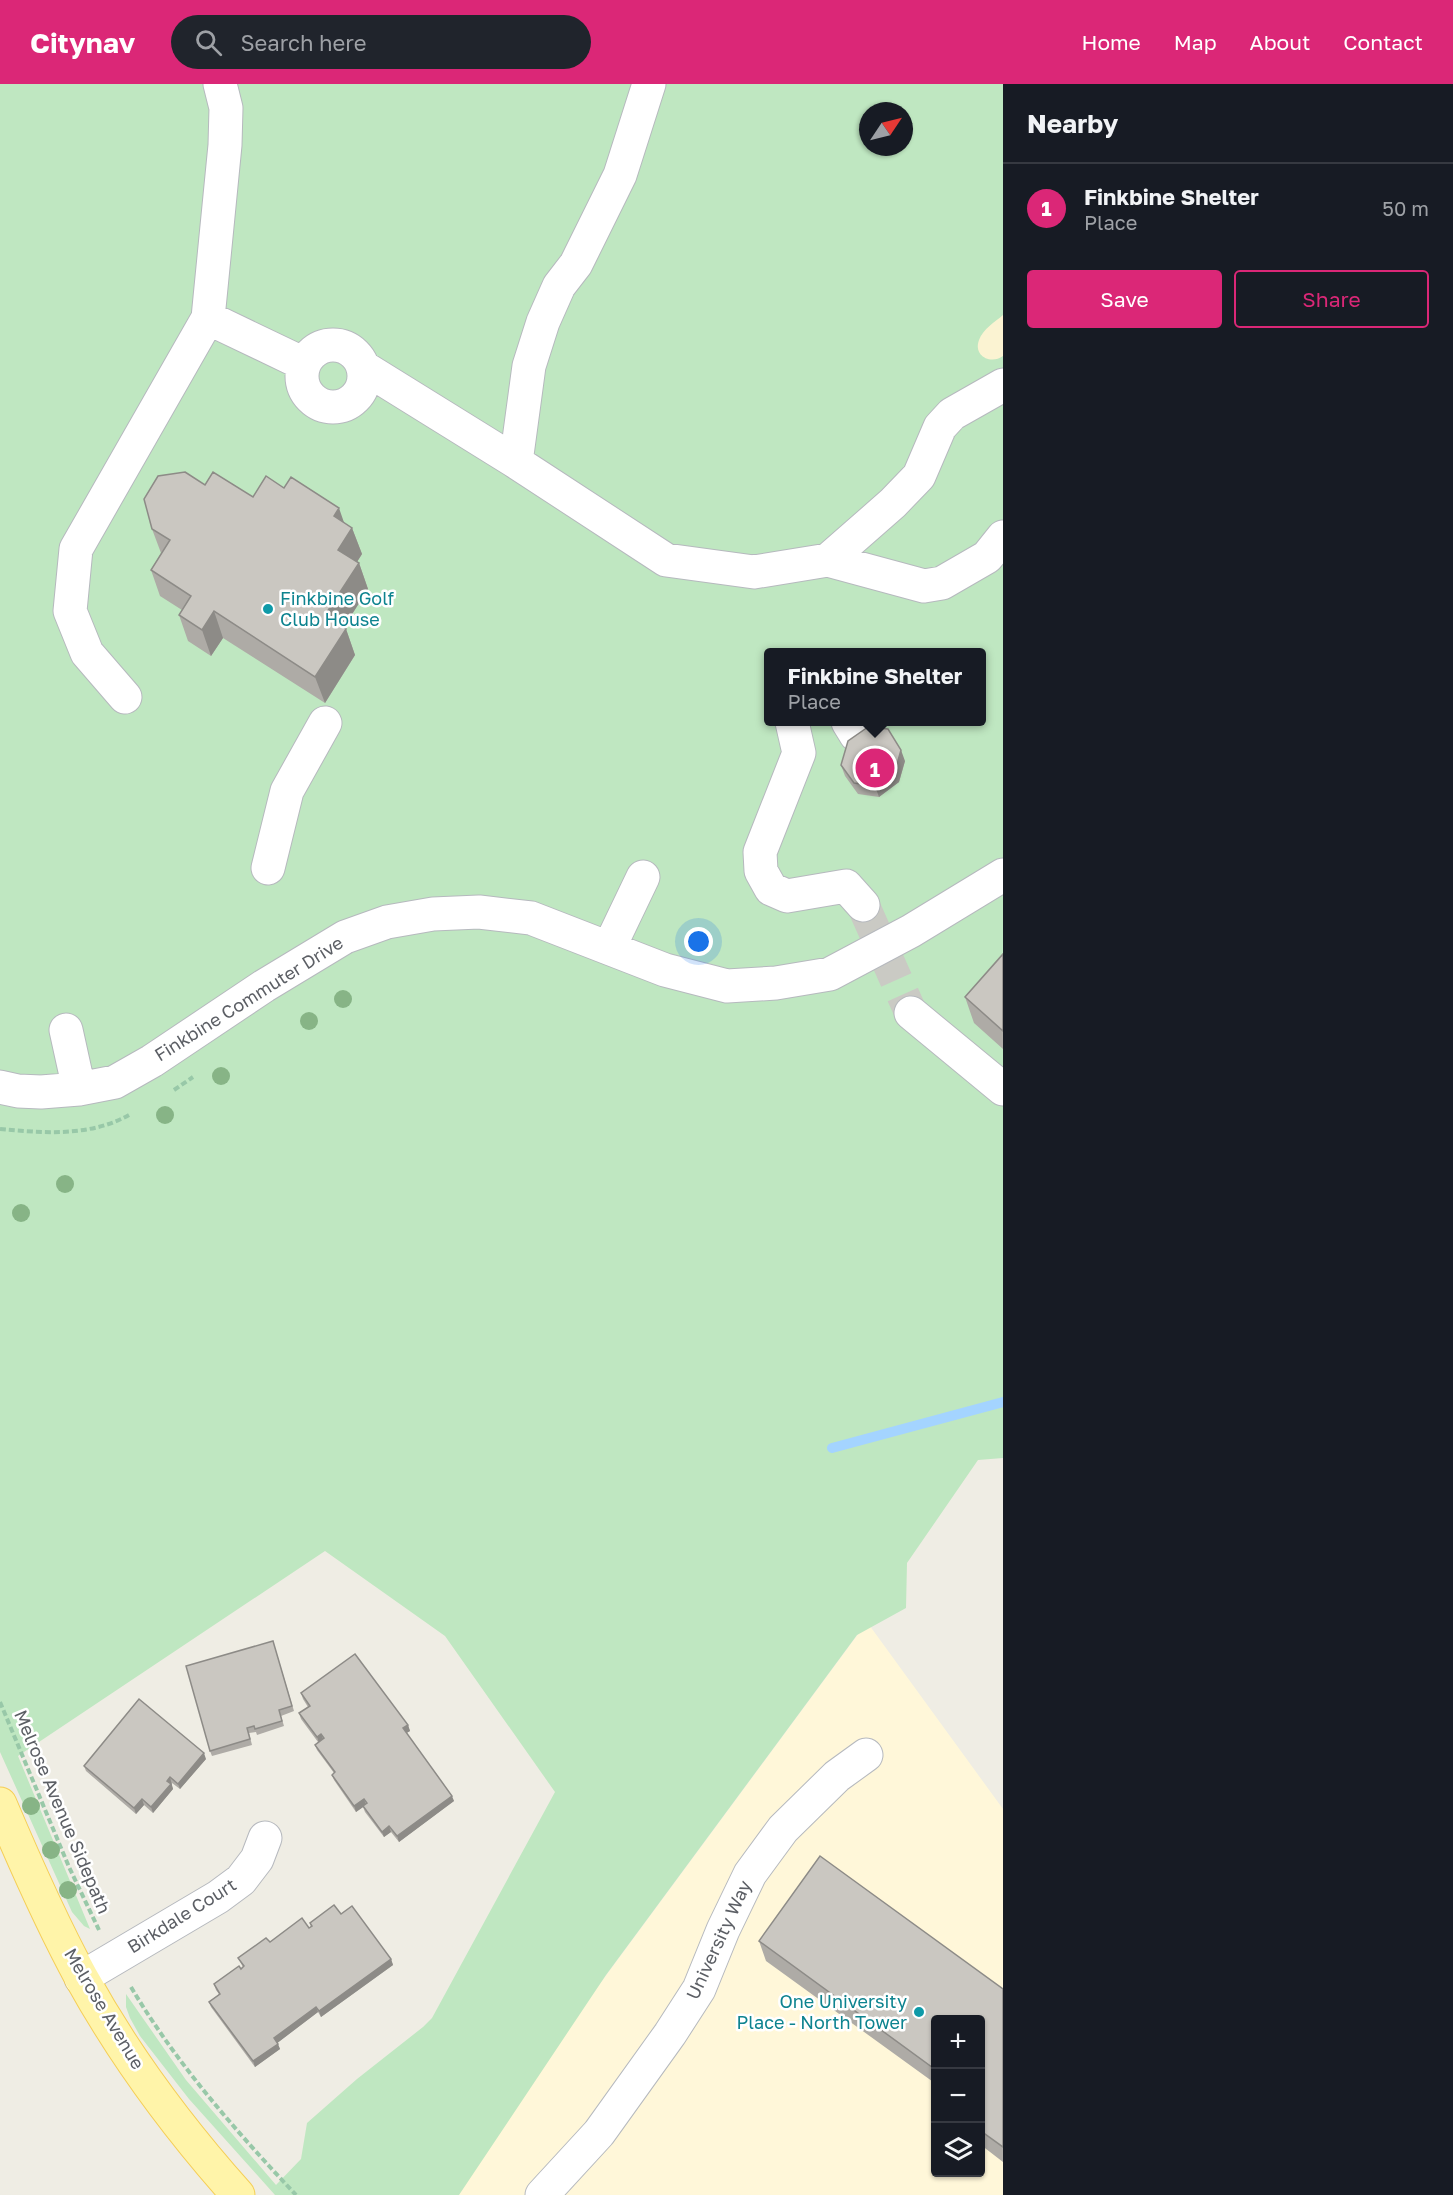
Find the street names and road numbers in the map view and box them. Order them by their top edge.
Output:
street label: Finkbine Commuter Drive [150,931,347,1065]
street label: Melrose Avenue Sidepath [10,1707,116,1917]
street label: Birkdale Court [123,1873,240,1957]
street label: University Way [681,1876,755,2003]
street label: Melrose Avenue [60,1944,150,2073]

